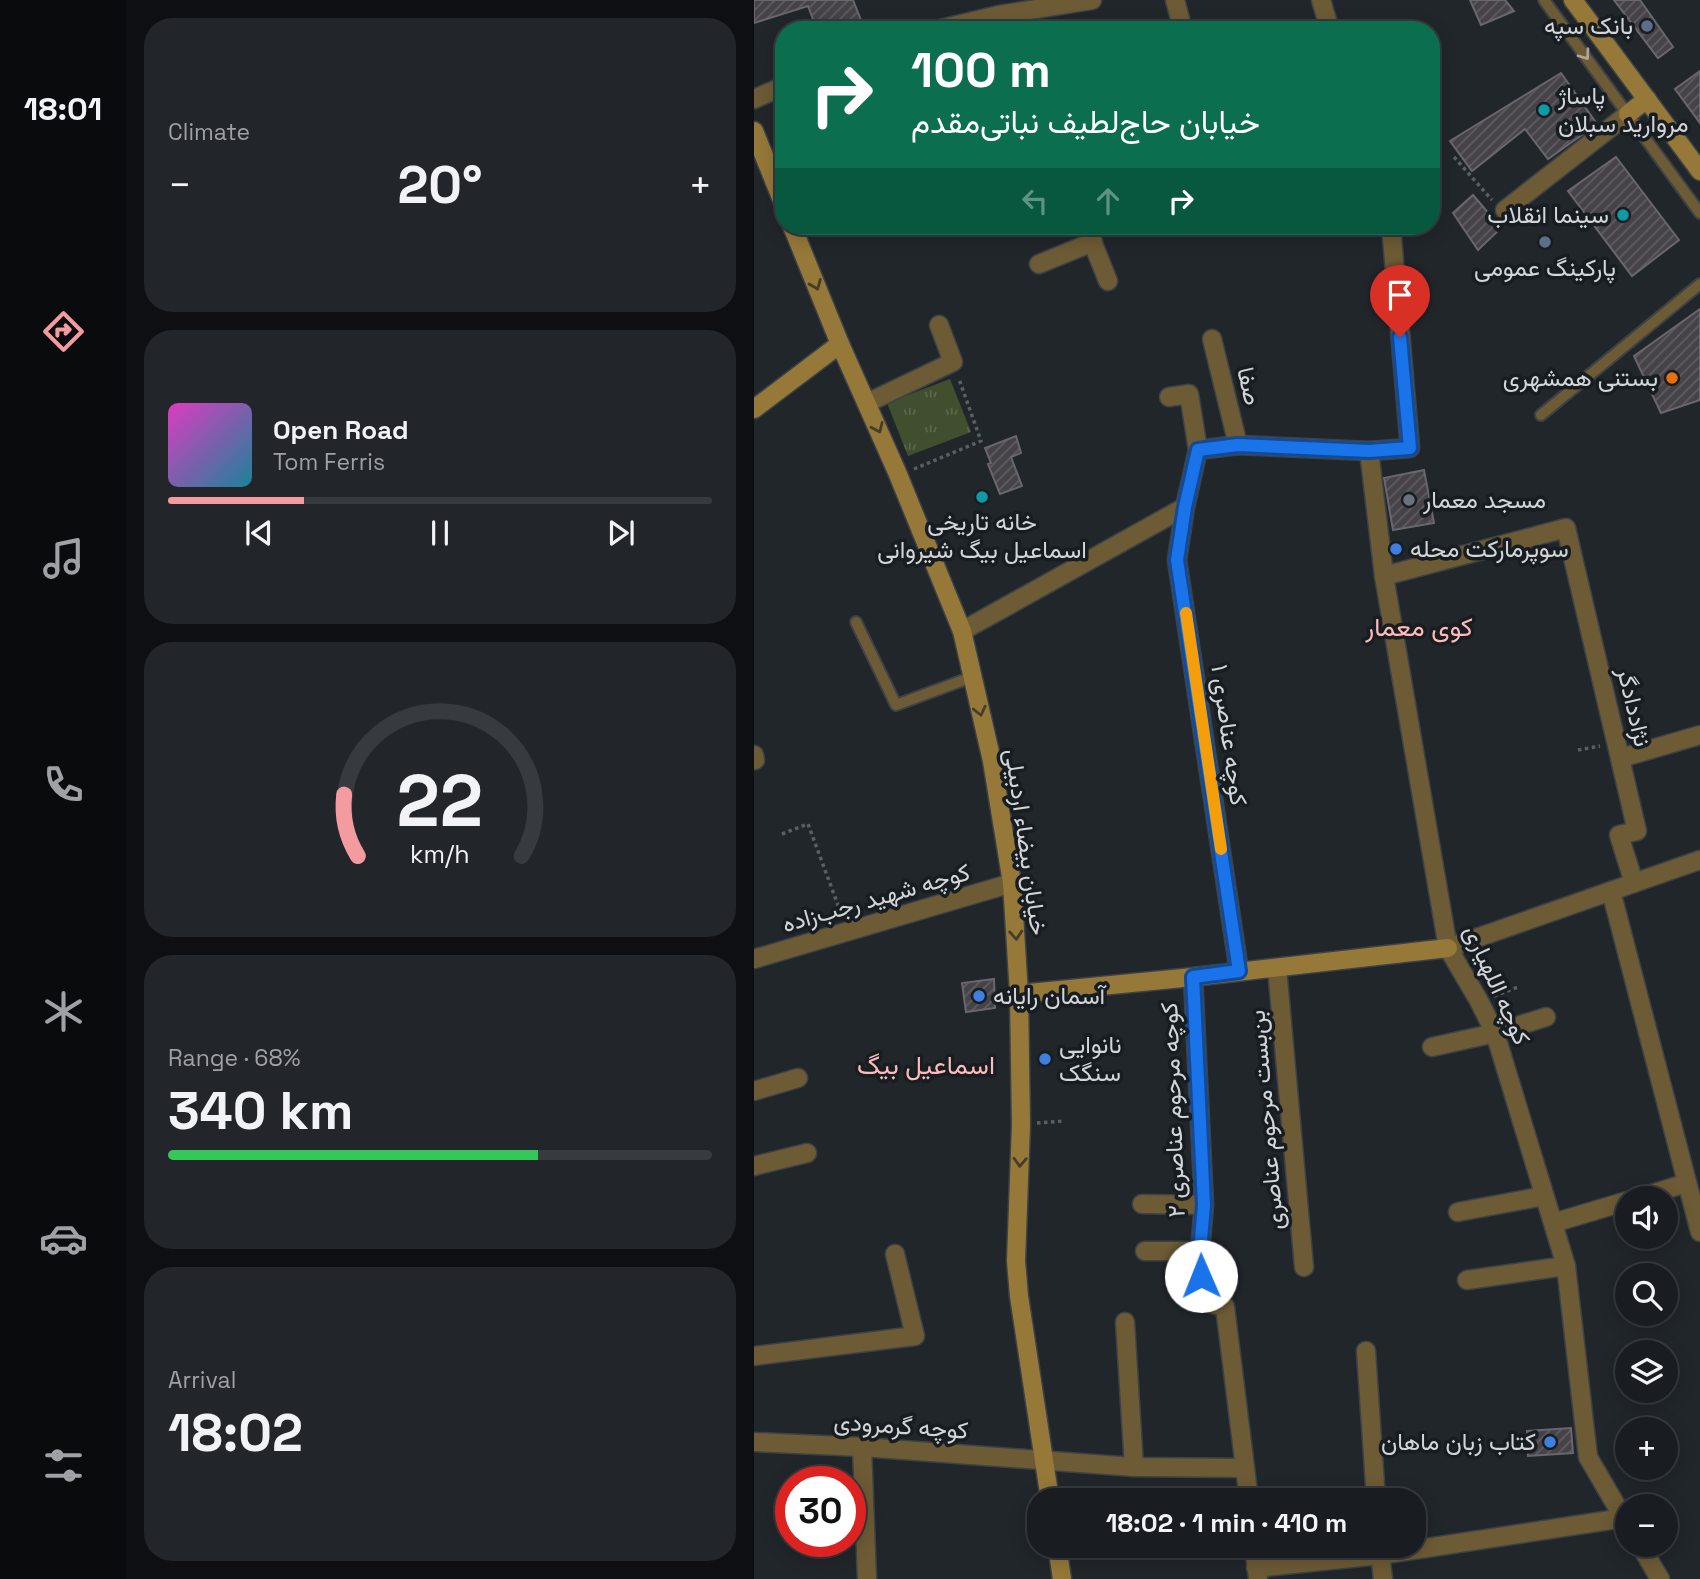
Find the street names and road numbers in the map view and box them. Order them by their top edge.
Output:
street label: صفا [1230,364,1269,408]
street label: کوچه عناصری ۱ [1203,662,1255,808]
street label: نژاددادگر [1610,663,1659,750]
street label: خیابان بیضاء اردبیلی [998,747,1055,937]
street label: کوچه شهید رجب‌زاده [778,856,974,940]
street label: کوچه اللهیاری [1456,920,1538,1050]
street label: کوچه مرحوم عناصری ۲ [1153,1002,1193,1218]
street label: بن‌بست مرحوم عناصری [1240,1009,1292,1231]
street label: کوچه گرمرودی [833,1405,969,1447]

